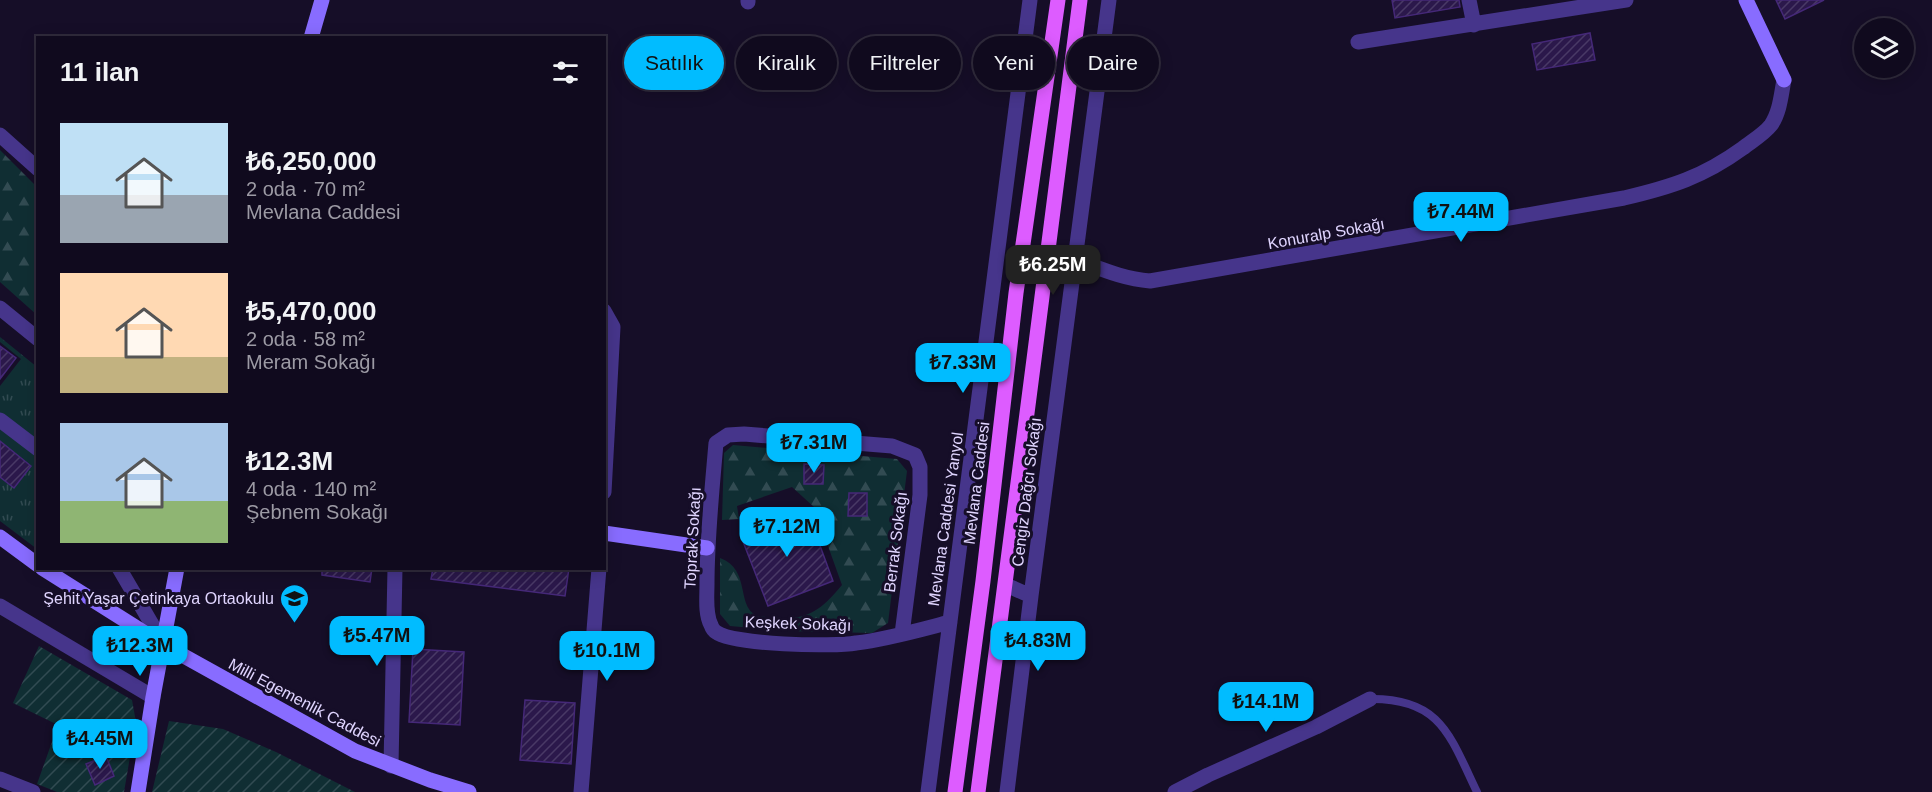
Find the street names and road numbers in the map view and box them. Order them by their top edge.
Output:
street label: Konuralp Sokağı [1266,215,1386,252]
street label: Cengiz Dağcı Sokağı [1009,416,1044,568]
street label: Mevlana Caddesi [961,421,992,545]
street label: Mevlana Caddesi Yanyol [925,431,966,607]
street label: Toprak Sokağı [681,487,704,590]
street label: Berrak Sokağı [881,491,910,593]
street label: Keşkek Sokağı [744,613,852,634]
street label: Milli Egemenlik Caddesi [226,655,384,750]

